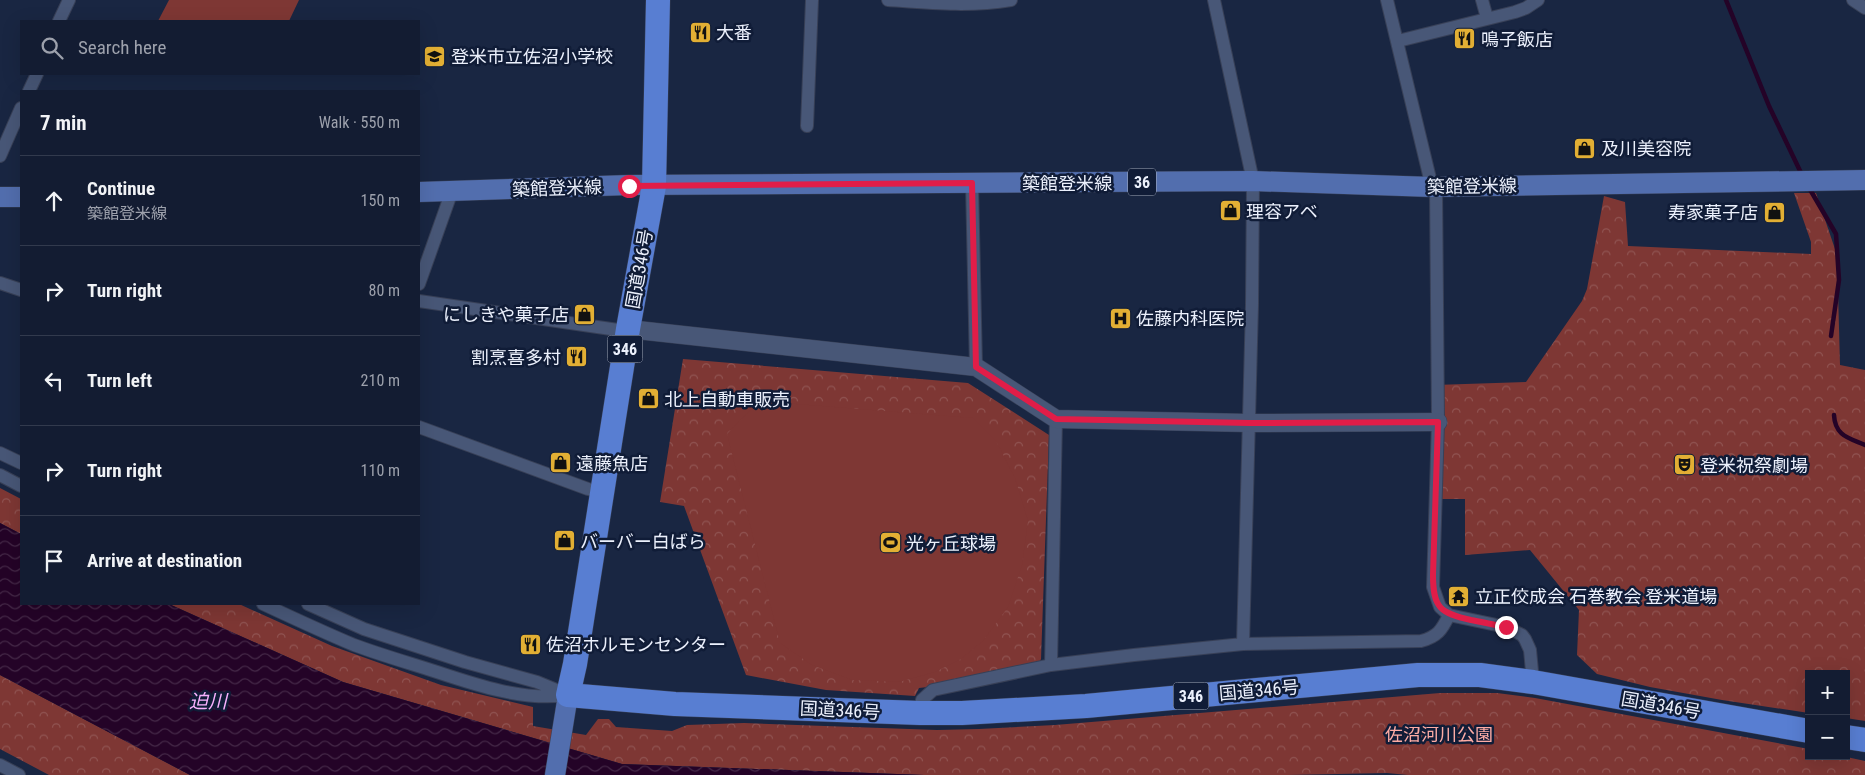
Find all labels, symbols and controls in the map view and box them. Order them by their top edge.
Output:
search box [20,20,420,75]
restaurant icon: 大番 [688,20,712,44]
place label: 大番 [716,22,752,43]
restaurant icon: 鳴子飯店 [1453,27,1477,51]
place label: 鳴子飯店 [1481,29,1553,50]
icon: search [38,34,66,62]
text: Search here [78,36,166,59]
school or university icon: 登米市立佐沼小学校 [423,44,447,68]
place label: 登米市立佐沼小学校 [451,46,613,67]
text: 7 min [40,111,87,135]
text: Walk · 550 m [319,113,400,132]
shop icon: 及川美容院 [1573,136,1597,160]
place label: 及川美容院 [1601,138,1691,159]
road number: 36 [1128,168,1156,196]
street label: 築館登米線 [1022,173,1112,194]
route start [618,175,641,198]
street label: 築館登米線 [1427,175,1517,197]
street label: 築館登米線 [512,176,602,200]
text: Continue [87,177,155,200]
icon: ahead [40,187,68,215]
text: 150 m [361,191,400,210]
shop icon: 理容アベ [1218,199,1242,223]
shop icon: 寿家菓子店 [1762,200,1786,224]
place label: 理容アベ [1246,201,1318,222]
place label: 寿家菓子店 [1668,202,1758,223]
text: 築館登米線 [87,204,167,223]
street label: 国道346号 [622,227,656,311]
icon: right [40,277,68,305]
text: Turn right [87,279,162,302]
text: 80 m [368,281,400,300]
shop icon: にしきや菓子店 [573,302,597,326]
place label: にしきや菓子店 [443,304,569,325]
hospital icon: 佐藤内科医院 [1108,306,1132,330]
place label: 佐藤内科医院 [1136,308,1244,329]
road number: 346 [608,336,642,362]
restaurant icon: 割烹喜多村 [565,345,589,369]
place label: 割烹喜多村 [471,347,561,368]
icon: left [40,367,68,395]
text: Turn left [87,369,152,392]
text: 210 m [361,371,400,390]
shop icon: 北上自動車販売 [636,387,660,411]
place label: 北上自動車販売 [664,389,790,410]
shop icon: 遠藤魚店 [548,451,572,475]
place label: 遠藤魚店 [576,453,648,474]
theatre icon: 登米祝祭劇場 [1672,453,1696,477]
place label: 登米祝祭劇場 [1700,455,1808,476]
icon: right [40,457,68,485]
text: Turn right [87,459,162,482]
text: 110 m [361,461,400,480]
shop icon: バーバー白ばら [552,529,576,553]
place label: バーバー白ばら [580,531,706,552]
sports icon: 光ヶ丘球場 [878,531,902,555]
place label: 光ヶ丘球場 [906,533,996,554]
icon: arrive [40,547,68,575]
text: Arrive at destination [87,549,242,572]
temple icon: 立正佼成会 石巻教会 登米道場 [1447,584,1471,608]
place label: 立正佼成会 石巻教会 登米道場 [1475,586,1717,607]
route end [1495,616,1518,639]
restaurant icon: 佐沼ホルモンセンター [518,632,542,656]
place label: 佐沼ホルモンセンター [546,634,726,655]
map controls [1805,670,1850,760]
button: + [1805,670,1850,715]
street label: 国道346号 [1218,676,1300,704]
road number: 346 [1174,682,1208,709]
street label: 国道346号 [1619,688,1703,722]
water label: 迫川 [189,690,229,713]
street label: 国道346号 [799,697,881,723]
button: − [1805,715,1850,760]
park label: 佐沼河川公園 [1385,724,1493,745]

